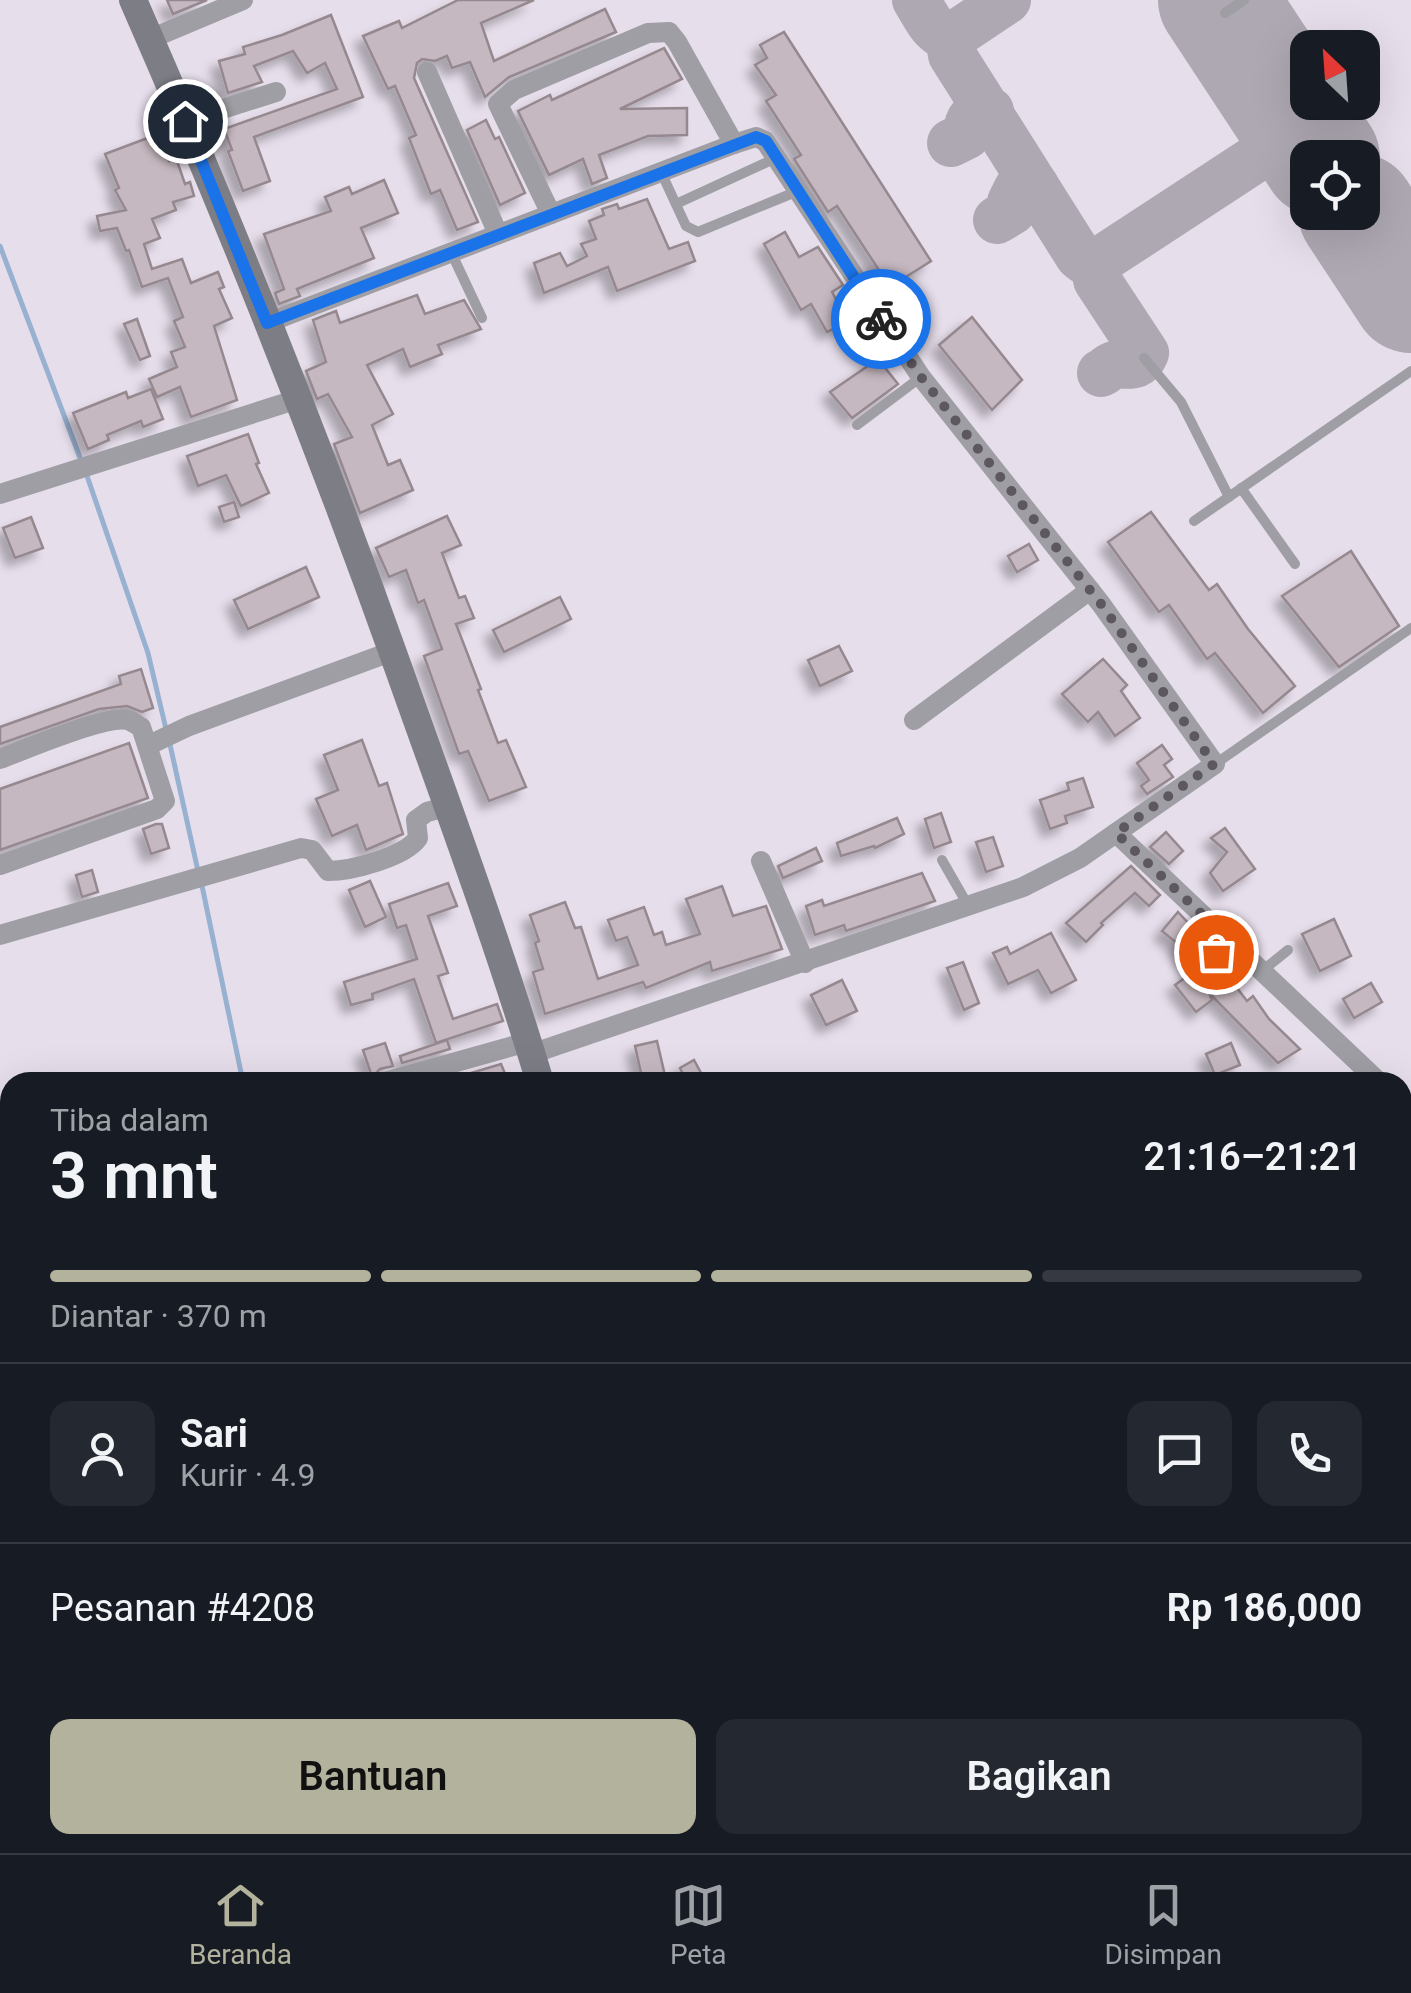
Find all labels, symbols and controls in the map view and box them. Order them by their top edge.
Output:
north arrow [1290,30,1380,120]
map controls [1290,30,1380,230]
pin [143,79,228,164]
icon: home [158,94,213,149]
button: locate [1290,140,1380,230]
courier [831,269,931,369]
icon: bike [854,292,909,347]
pin [1174,910,1259,995]
icon: bag [1189,925,1244,980]
text: Tiba dalam [50,1101,209,1139]
text: 21:16–21:21 [1143,1135,1362,1179]
text: 3 mnt [50,1138,218,1214]
text: Diantar · 370 m [50,1297,267,1335]
button: person [50,1401,155,1506]
button: chat [1127,1401,1232,1506]
button: phone [1257,1401,1362,1506]
text: Sari [180,1412,248,1456]
text: Kurir · 4.9 [180,1456,315,1494]
text: Pesanan #4208 [50,1586,315,1630]
text: Rp 186,000 [1167,1586,1362,1630]
button: Bantuan [50,1719,696,1834]
button: Bagikan [716,1719,1362,1834]
tab: Beranda [189,1878,292,1971]
tab: Peta [670,1878,727,1971]
tab: Disimpan [1105,1878,1222,1971]

